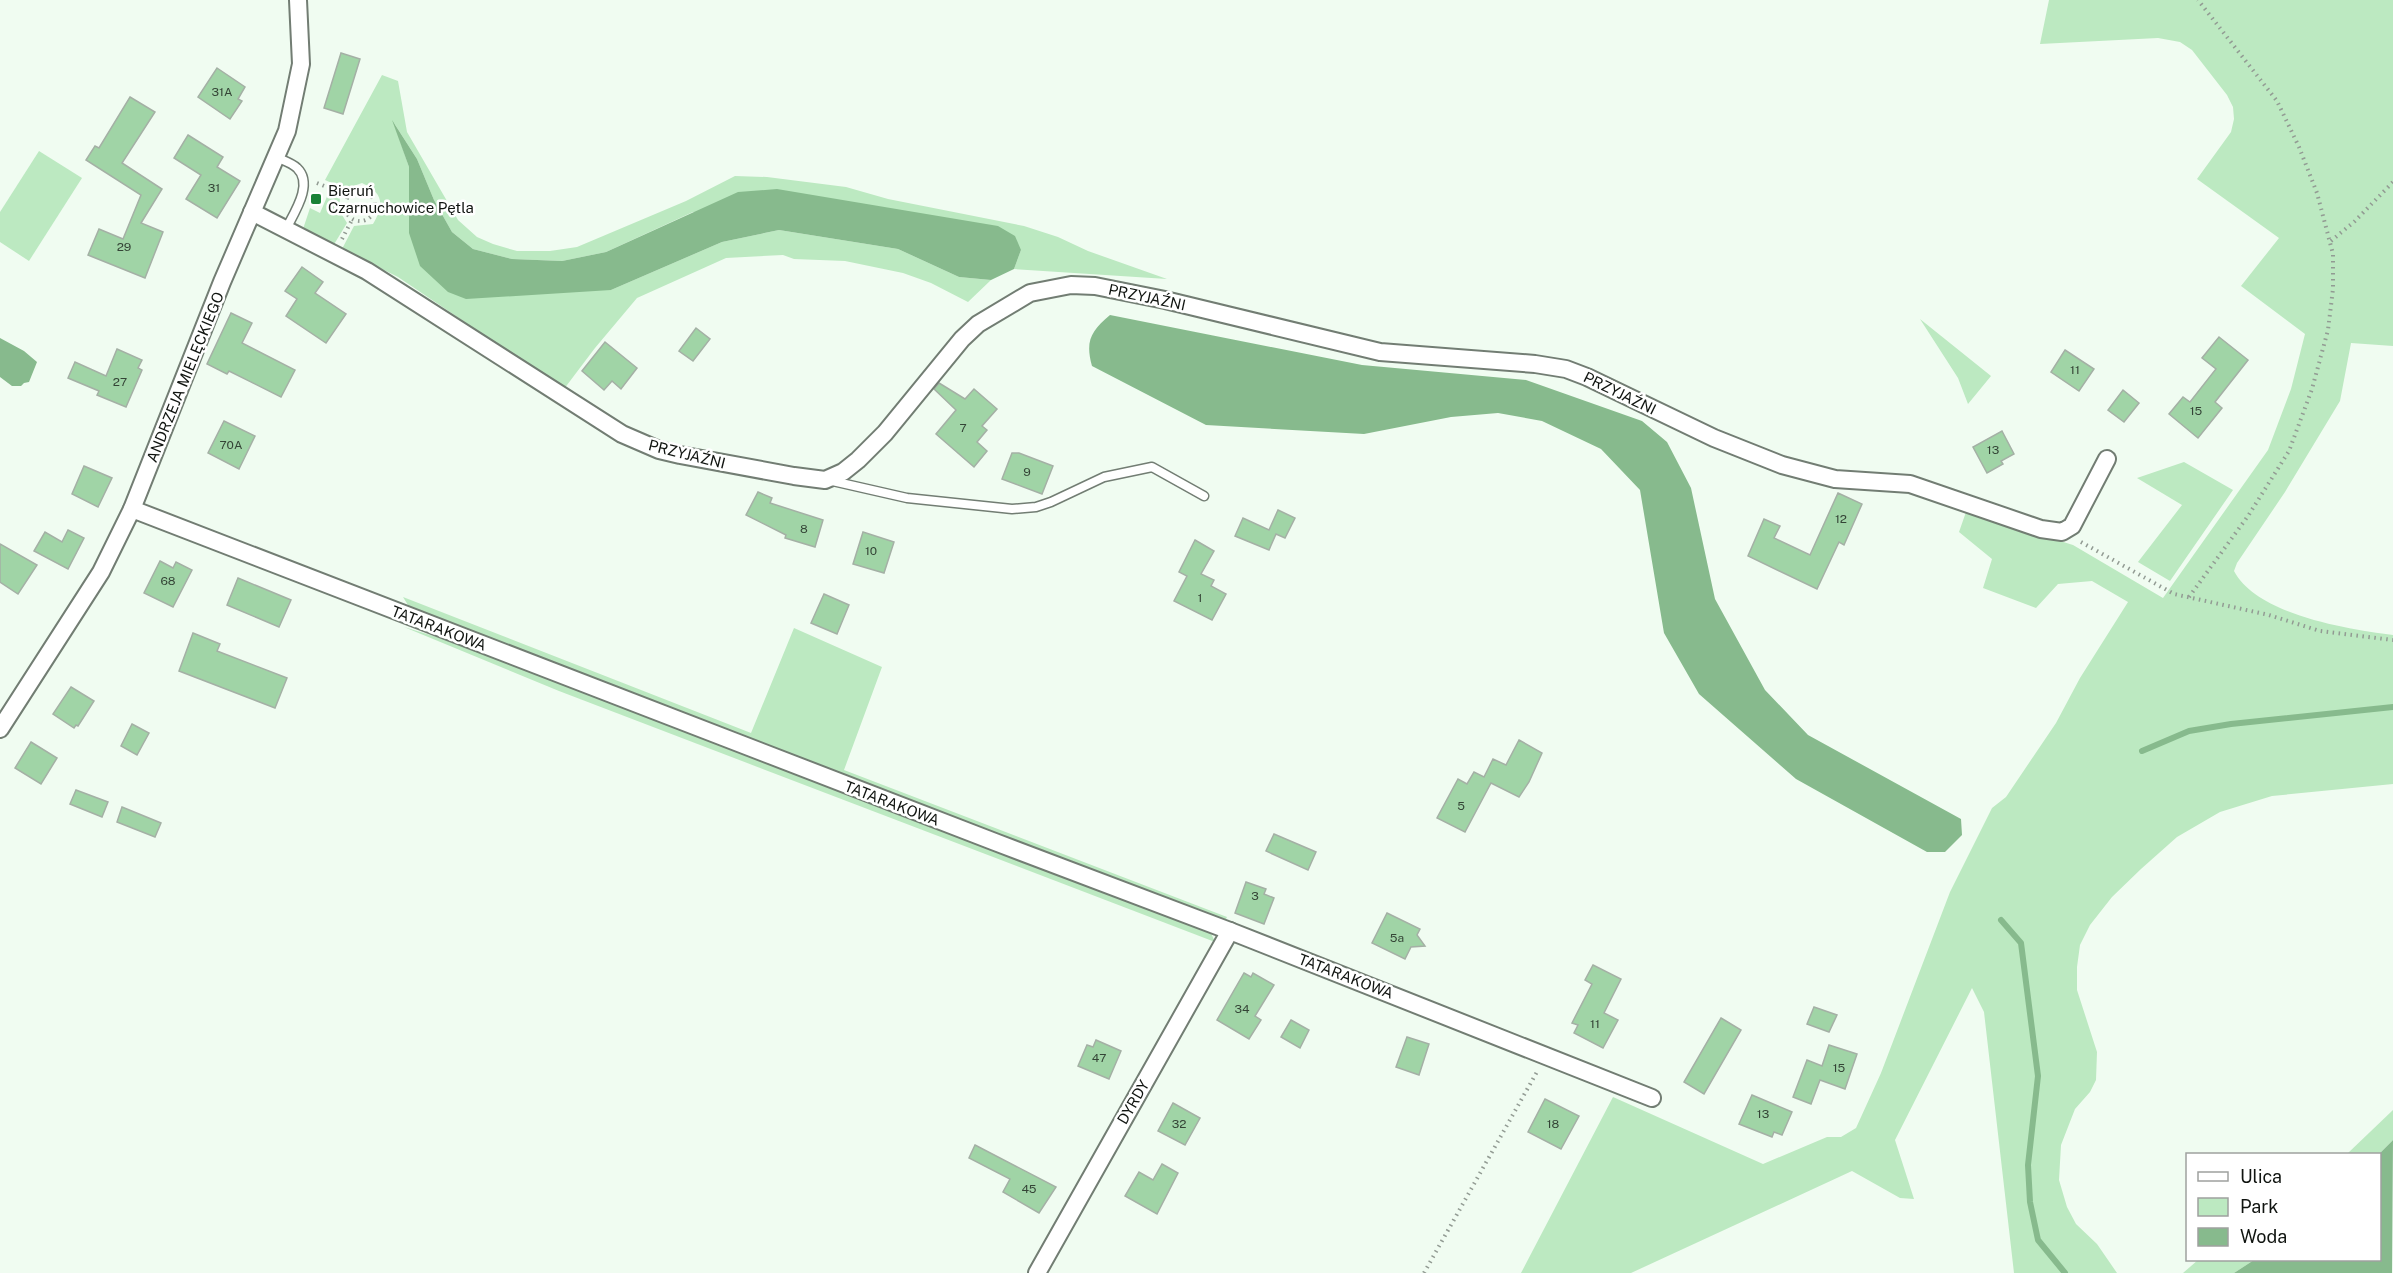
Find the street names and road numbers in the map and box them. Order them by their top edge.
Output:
street label: PRZYJAŹNI [1107,281,1187,313]
street label: ANDRZEJA MIELĘCKIEGO [143,289,227,465]
street label: PRZYJAŹNI [1581,368,1659,418]
street label: PRZYJAŹNI [647,436,727,472]
street label: TATARAKOWA [389,602,489,654]
street label: TATARAKOWA [842,777,942,829]
street label: TATARAKOWA [1296,950,1396,1002]
street label: DYRDY [1114,1077,1152,1127]

